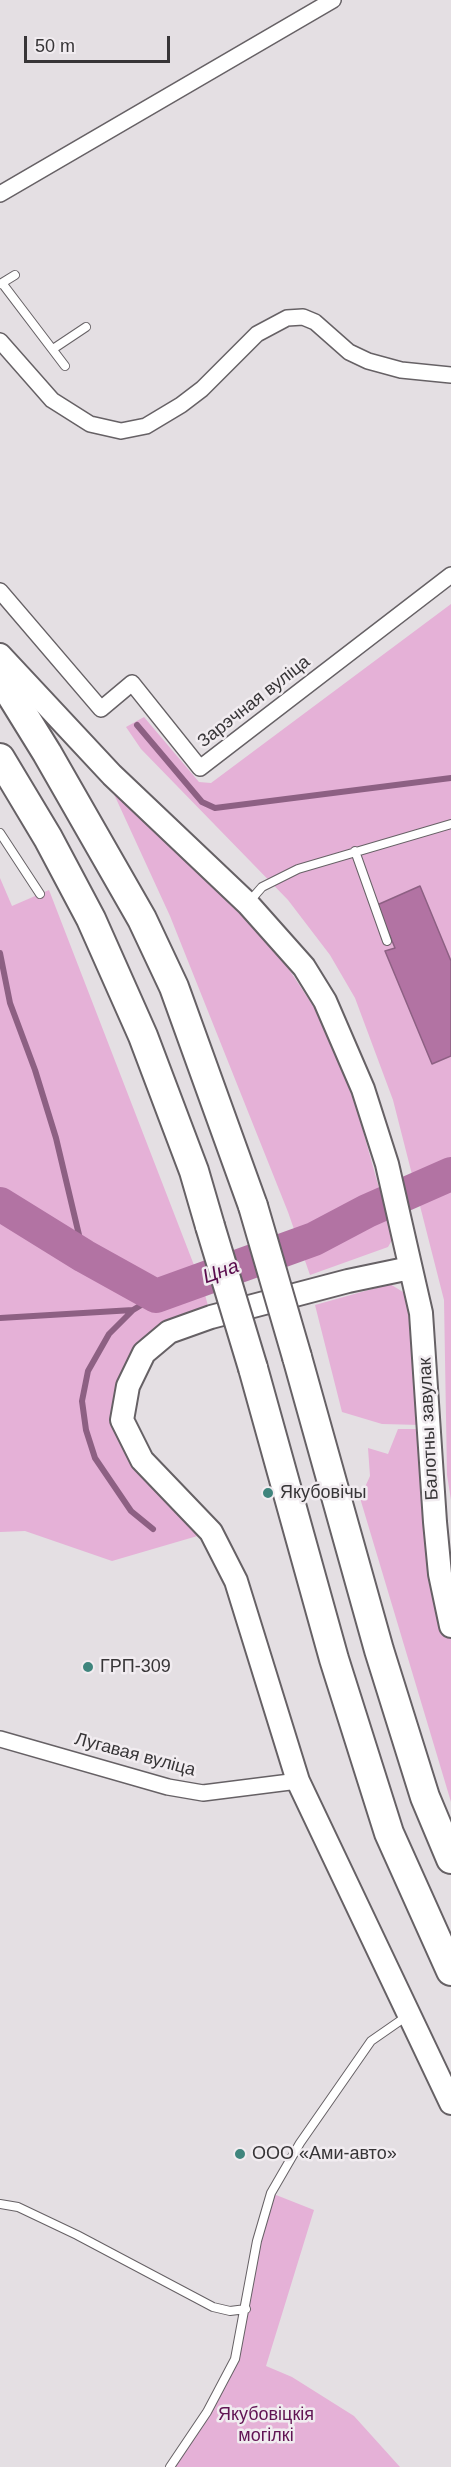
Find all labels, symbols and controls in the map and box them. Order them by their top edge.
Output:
scale bar [27,24,172,62]
text: 50 m [35,36,75,56]
street label: Зарэчная вуліца [193,651,315,753]
water label: Цна [200,1254,242,1290]
street label: Балотны завулак [414,1357,444,1501]
place label: Якубовічы [280,1482,366,1504]
marker: Якубовічы [261,1486,275,1500]
place label: ГРП-309 [100,1656,171,1678]
marker: ГРП-309 [81,1660,95,1674]
street label: Лугавая вуліца [72,1729,198,1781]
place label: ООО «Ами-авто» [252,2143,397,2165]
marker: ООО «Ами-авто» [233,2147,247,2161]
park label: Якубовіцкія могілкі [218,2404,314,2446]

